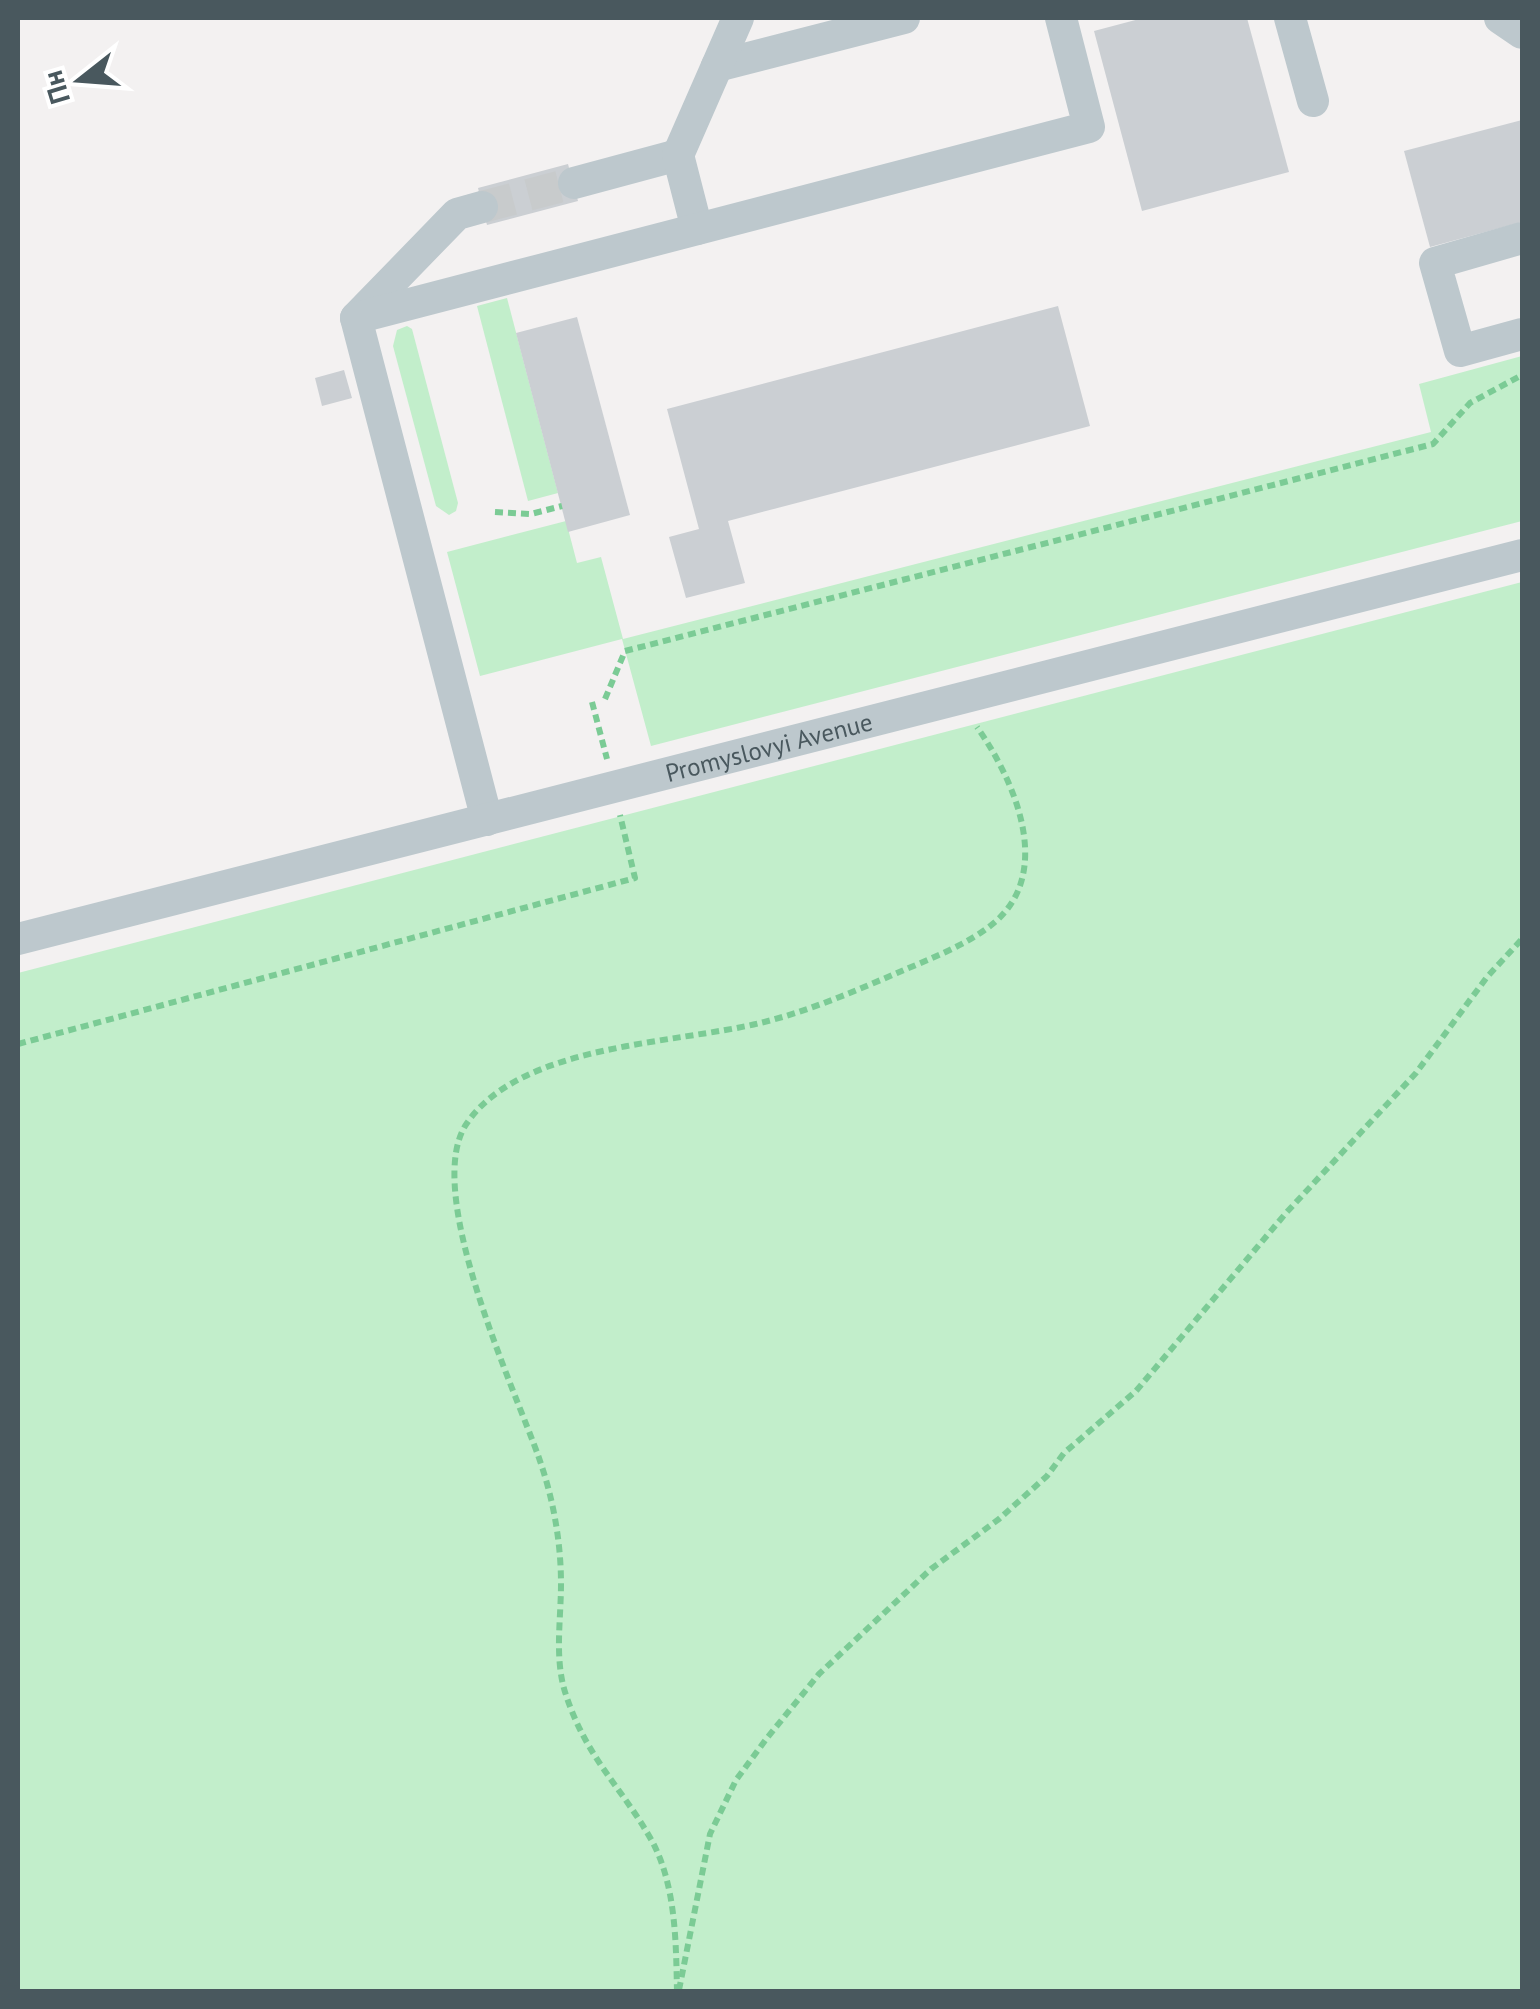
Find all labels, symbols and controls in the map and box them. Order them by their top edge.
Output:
north arrow [30,30,130,130]
text: Пн [33,66,78,109]
street label: Promyslovyi Avenue [662,705,876,789]

